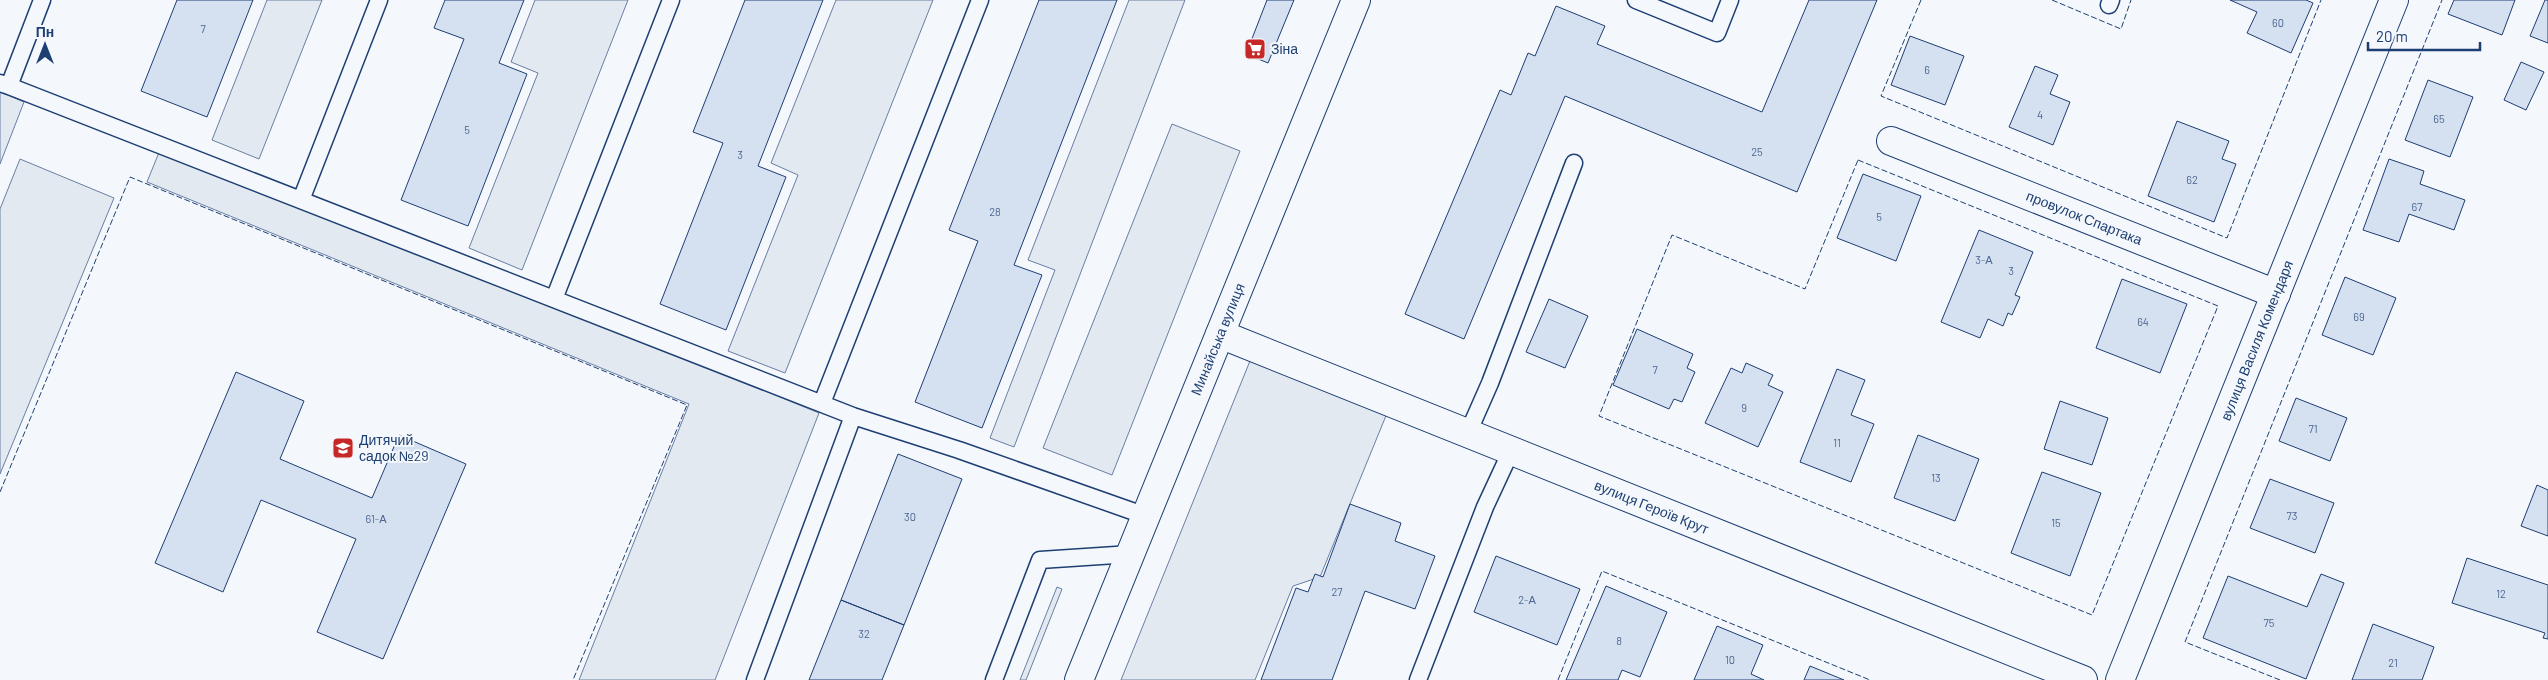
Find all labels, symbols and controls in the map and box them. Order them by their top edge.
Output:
house number: 60 [2272,16,2284,29]
north arrow [20,20,70,70]
scale bar [2368,20,2480,52]
house number: 7 [200,22,206,35]
text: Пн [36,23,54,40]
text: 20 m [2376,27,2408,45]
supermarket icon: Зіна [1243,37,1267,61]
place label: Зіна [1271,40,1298,57]
house number: 6 [1924,63,1930,76]
house number: 4 [2037,108,2043,121]
house number: 65 [2433,112,2445,125]
house number: 5 [464,123,470,136]
house number: 25 [1751,145,1763,158]
house number: 3 [737,148,743,161]
house number: 62 [2186,173,2198,186]
street label: провулок Спартака [2024,187,2145,248]
house number: 67 [2412,200,2422,213]
house number: 28 [989,205,1001,218]
house number: 5 [1876,210,1882,223]
house number: 3-А [1975,253,1993,266]
street label: вулиця Василя Комендаря [2216,258,2296,423]
house number: 3 [2008,264,2014,277]
street label: Минайська вулиця [1187,280,1248,398]
house number: 69 [2353,310,2365,323]
house number: 64 [2137,315,2149,328]
house number: 7 [1652,363,1658,376]
house number: 9 [1741,401,1747,414]
house number: 71 [2308,422,2318,435]
place label: Дитячий садок №29 [359,431,428,464]
school or university icon: Дитячий садок №29 [331,436,355,460]
house number: 11 [1833,436,1841,449]
house number: 13 [1931,471,1941,484]
street label: вулиця Героїв Крут [1592,476,1712,537]
house number: 73 [2287,509,2297,522]
house number: 30 [904,510,916,523]
house number: 61-А [366,512,387,525]
house number: 15 [2051,516,2061,529]
house number: 27 [1331,585,1343,598]
house number: 12 [2496,587,2506,600]
house number: 2-А [1518,593,1536,606]
house number: 75 [2264,616,2275,629]
house number: 32 [858,627,870,640]
house number: 8 [1616,634,1622,647]
house number: 10 [1725,653,1735,666]
house number: 21 [2388,656,2398,669]

